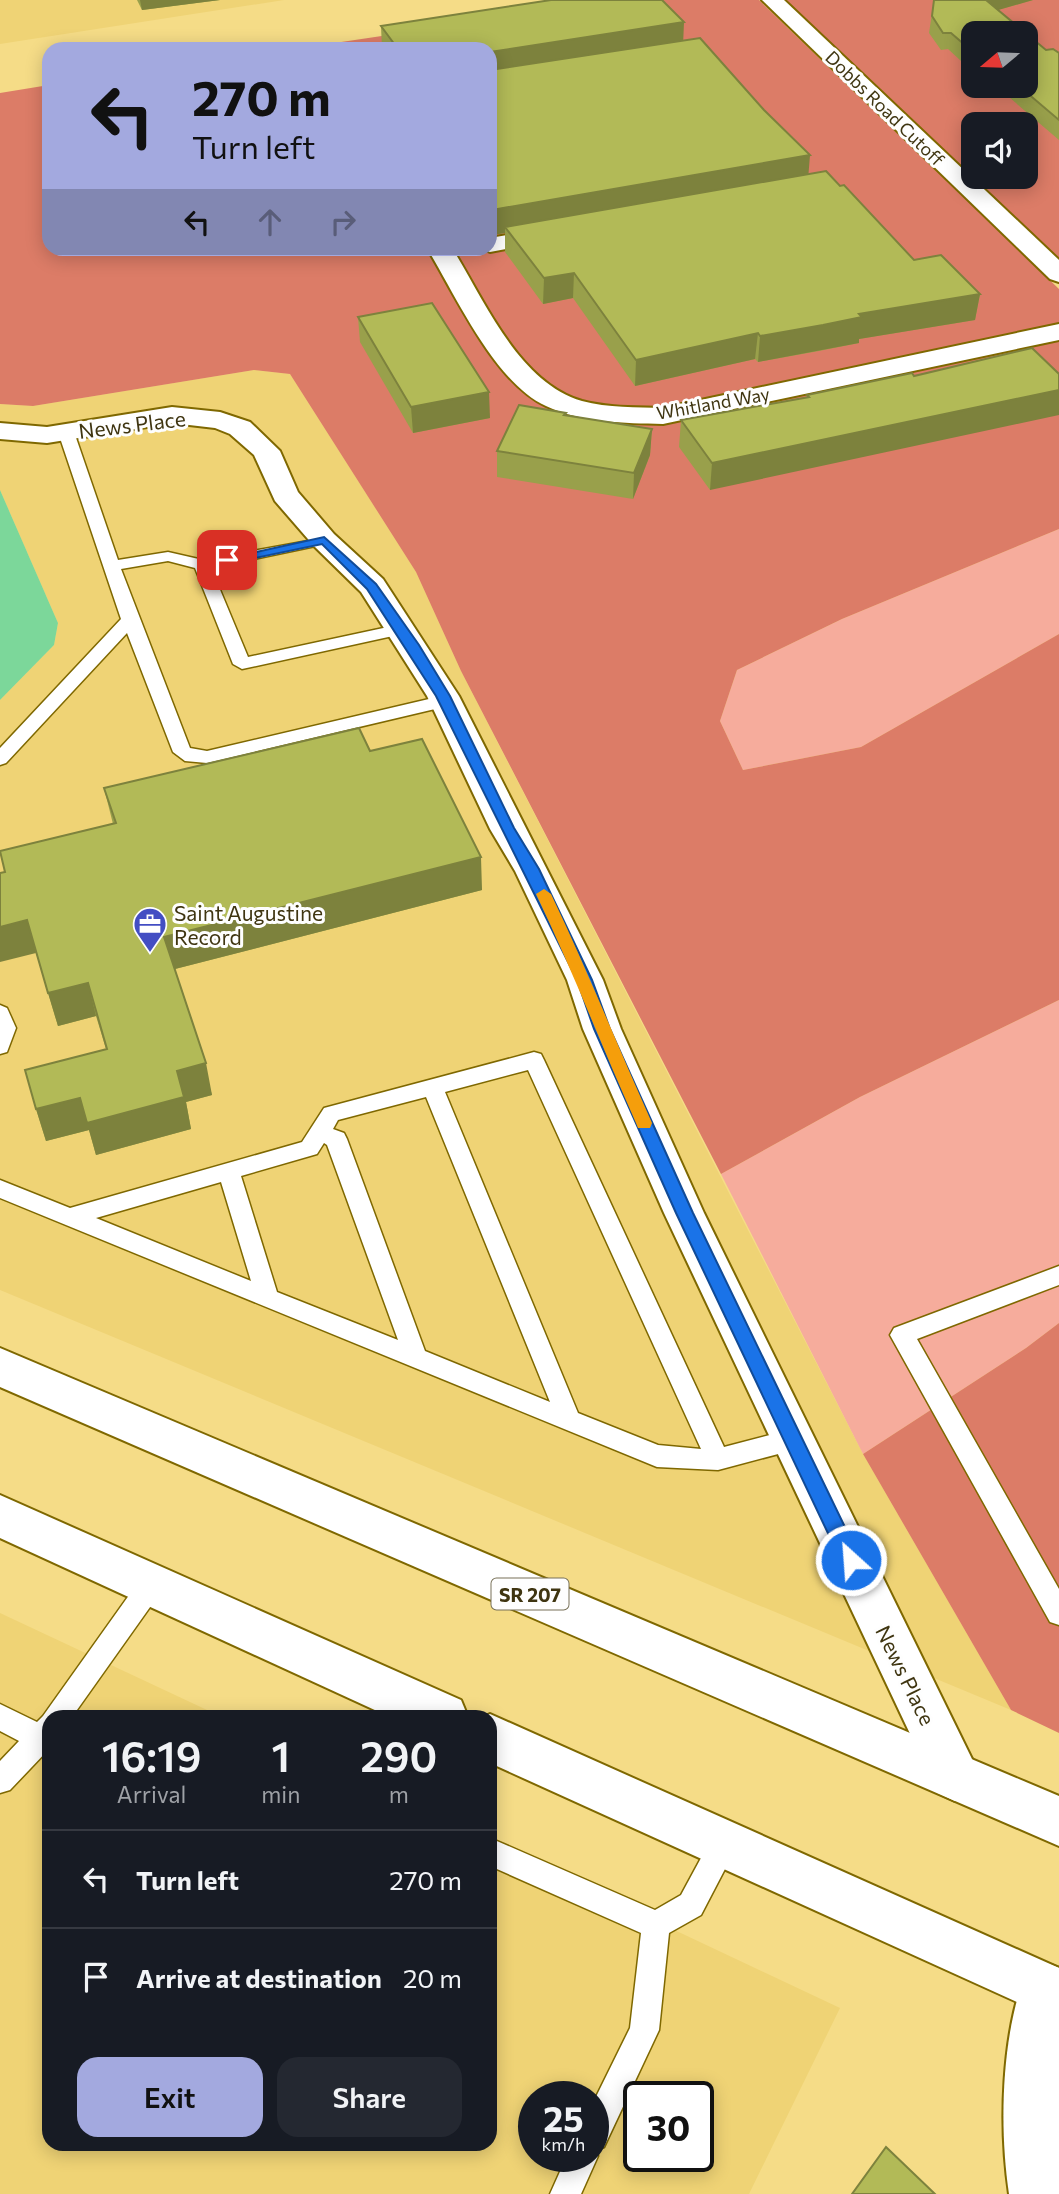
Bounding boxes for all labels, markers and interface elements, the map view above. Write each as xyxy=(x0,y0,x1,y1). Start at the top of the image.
north arrow xyxy=(961,21,1038,98)
map controls xyxy=(961,21,1038,189)
street label: Dobbs Road Cutoff xyxy=(821,46,949,170)
text: 270 m xyxy=(192,66,331,126)
icon: left xyxy=(77,70,168,161)
button: sound xyxy=(961,112,1038,189)
text: Turn left xyxy=(192,126,316,166)
icon: left xyxy=(178,203,216,241)
icon: ahead xyxy=(251,203,289,241)
icon: right xyxy=(324,203,362,241)
street label: Whitland Way xyxy=(655,382,771,424)
street label: News Place xyxy=(77,405,187,443)
pin xyxy=(197,530,257,590)
icon: arrive xyxy=(208,541,246,579)
place label: Saint Augustine Record xyxy=(174,900,323,949)
office icon: Saint Augustine Record xyxy=(131,905,169,954)
position arrow xyxy=(814,1523,888,1597)
road number: SR 207 xyxy=(491,1578,568,1610)
street label: News Place xyxy=(871,1621,941,1729)
text: 16:19 xyxy=(102,1729,201,1781)
text: 1 xyxy=(271,1729,290,1781)
text: 290 xyxy=(360,1729,437,1781)
text: Arrival xyxy=(117,1780,186,1808)
text: min xyxy=(261,1780,300,1808)
text: m xyxy=(389,1780,409,1808)
icon: left xyxy=(77,1860,115,1898)
text: Turn left xyxy=(136,1864,239,1895)
text: 270 m xyxy=(389,1864,462,1895)
icon: arrive xyxy=(77,1958,115,1996)
text: Arrive at destination xyxy=(136,1962,382,1993)
text: 20 m xyxy=(403,1962,462,1993)
button: Exit xyxy=(77,2057,263,2137)
button: Share xyxy=(277,2057,462,2137)
speed limit sign: 30 xyxy=(623,2081,714,2172)
text: 25 xyxy=(543,2096,584,2139)
text: km/h xyxy=(542,2133,585,2155)

